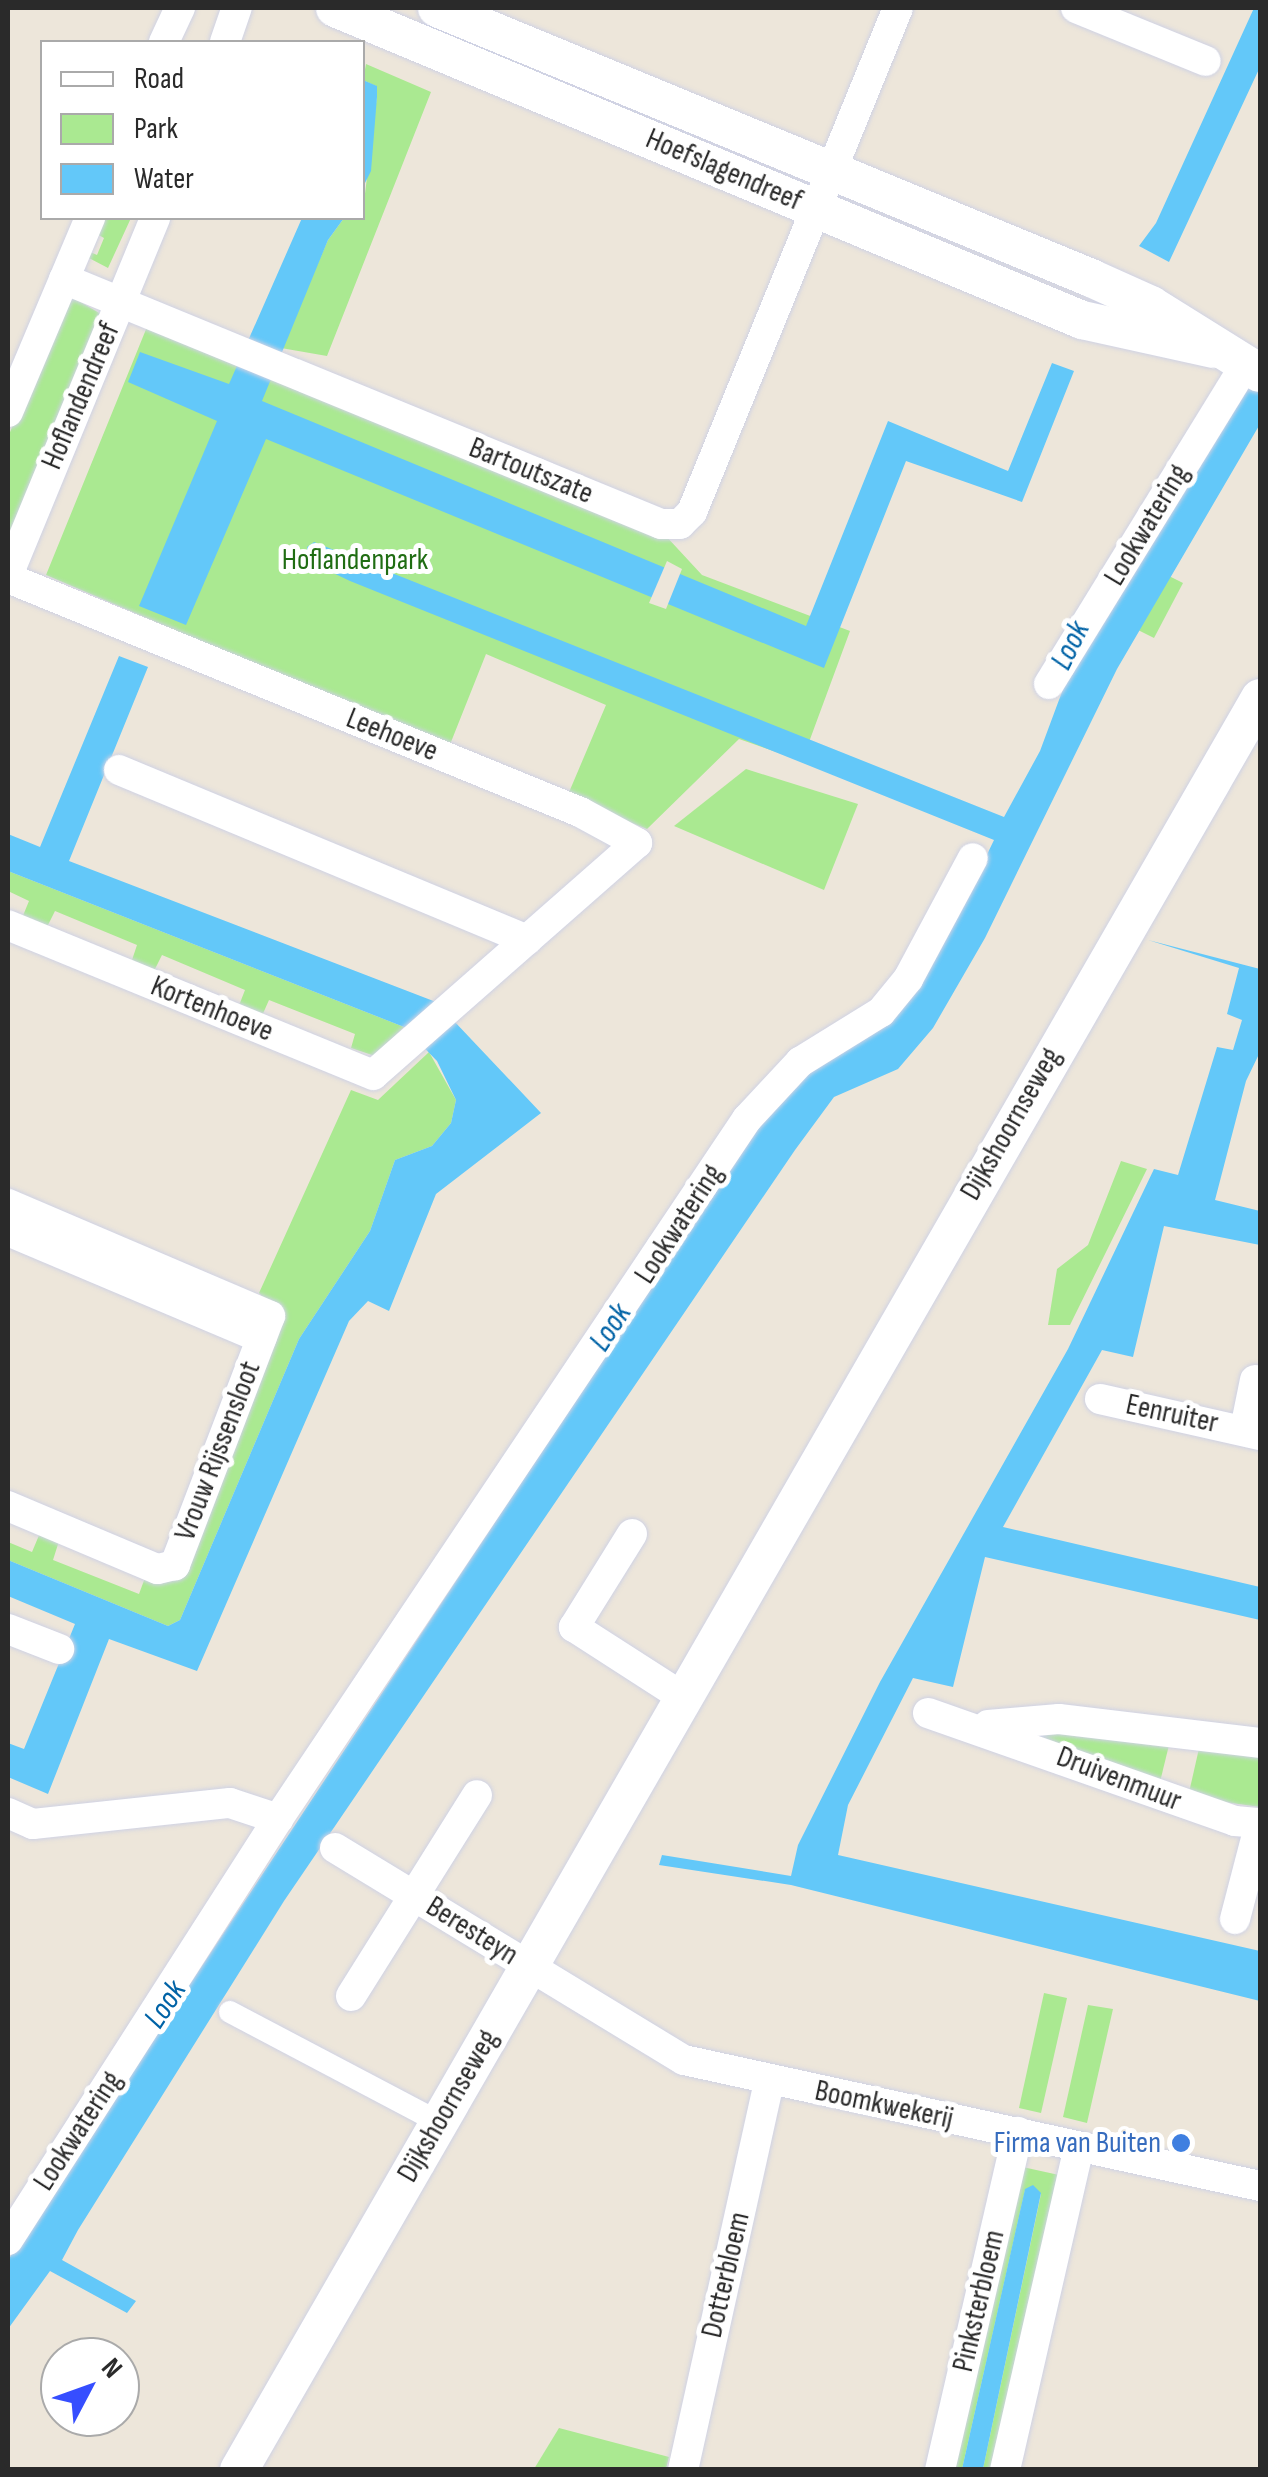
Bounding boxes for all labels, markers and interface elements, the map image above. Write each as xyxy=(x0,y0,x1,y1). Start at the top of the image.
legend xyxy=(40,40,365,220)
text: Road xyxy=(134,61,184,97)
text: Park xyxy=(134,111,178,147)
street label: Hoefslagendreef xyxy=(640,121,808,219)
text: Water xyxy=(134,161,194,197)
street label: Hoflandendreef xyxy=(34,317,128,475)
street label: Bartoutszate xyxy=(464,430,598,512)
street label: Lookwatering xyxy=(1097,458,1197,592)
park label: Hoflandenpark xyxy=(282,542,428,578)
water label: Look xyxy=(1043,615,1099,677)
street label: Leehoeve xyxy=(341,700,443,770)
street label: Kortenhoeve xyxy=(146,968,278,1050)
street label: Dijkshoornseweg xyxy=(953,1041,1069,1207)
street label: Lookwatering xyxy=(627,1158,731,1290)
water label: Look xyxy=(582,1297,640,1359)
street label: Vrouw Rijssensloot xyxy=(167,1356,269,1546)
street label: Eenruiter xyxy=(1123,1387,1221,1441)
street label: Druivenmuur xyxy=(1052,1739,1186,1819)
street label: Beresteyn xyxy=(419,1889,525,1973)
water label: Look xyxy=(137,1974,195,2036)
street label: Dijkshoornseweg xyxy=(390,2023,506,2189)
street label: Lookwatering xyxy=(26,2065,130,2197)
street label: Boomkwekerij xyxy=(812,2073,956,2137)
place label: Firma van Buiten xyxy=(994,2125,1161,2161)
marker: Firma van Buiten xyxy=(1170,2132,1192,2154)
street label: Dotterbloem xyxy=(694,2209,758,2341)
street label: Pinksterbloem xyxy=(945,2227,1013,2375)
north arrow xyxy=(40,2337,140,2437)
text: N xyxy=(94,2352,129,2385)

